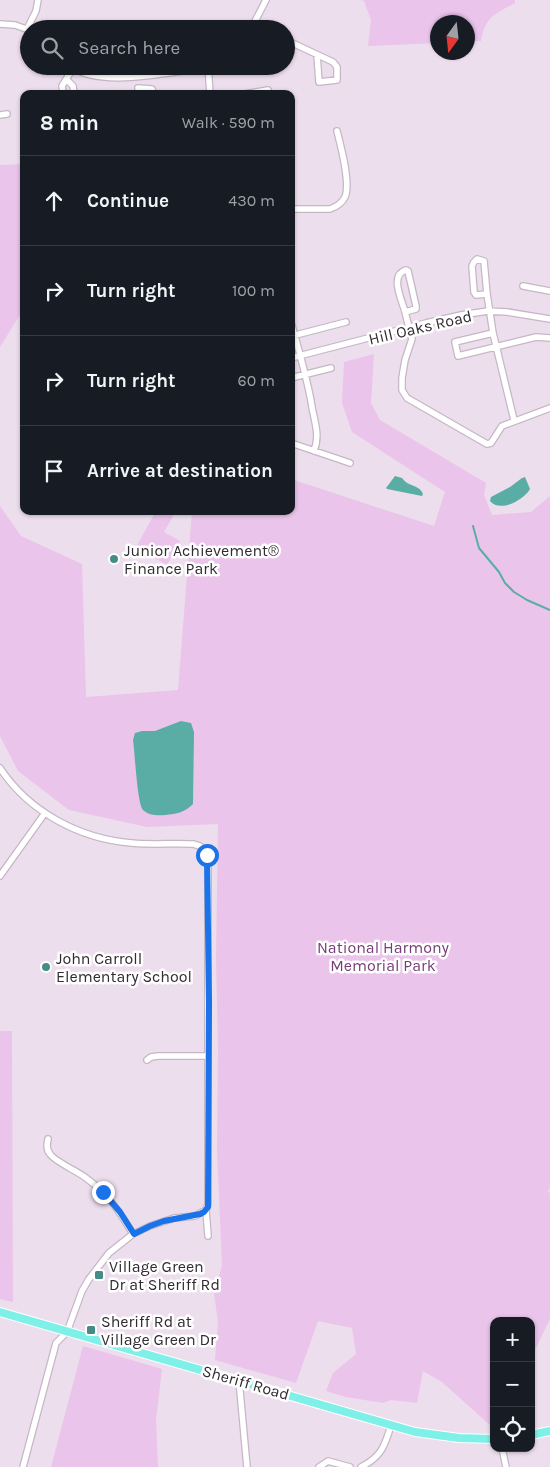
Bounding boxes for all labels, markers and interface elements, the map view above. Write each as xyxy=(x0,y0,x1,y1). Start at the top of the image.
north arrow xyxy=(430,15,475,60)
search box xyxy=(20,20,295,75)
icon: search xyxy=(38,34,66,62)
text: Search here xyxy=(78,37,180,59)
text: 8 min xyxy=(40,111,99,135)
text: Walk · 590 m xyxy=(182,113,275,132)
icon: ahead xyxy=(40,187,68,215)
text: Continue xyxy=(87,190,169,212)
text: 430 m xyxy=(228,191,275,210)
icon: right xyxy=(40,277,68,305)
text: Turn right xyxy=(87,280,176,302)
text: 100 m xyxy=(232,281,275,300)
street label: Hill Oaks Road xyxy=(367,306,474,349)
icon: right xyxy=(40,367,68,395)
text: Turn right xyxy=(87,370,176,392)
text: 60 m xyxy=(238,371,275,390)
icon: arrive xyxy=(40,457,68,485)
text: Arrive at destination xyxy=(87,460,273,482)
place label: Junior Achievement® Finance Park xyxy=(124,541,279,578)
marker: Junior Achievement® Finance Park xyxy=(108,553,120,565)
route start xyxy=(196,844,219,867)
park label: National Harmony Memorial Park xyxy=(317,938,450,975)
place label: John Carroll Elementary School xyxy=(56,949,192,986)
marker: John Carroll Elementary School xyxy=(40,961,52,973)
route end xyxy=(92,1181,115,1204)
place label: Village Green Dr at Sheriff Rd xyxy=(109,1257,220,1294)
marker: Village Green Dr at Sheriff Rd xyxy=(93,1269,105,1281)
place label: Sheriff Rd at Village Green Dr xyxy=(101,1312,216,1349)
map controls xyxy=(490,1317,535,1452)
button: + xyxy=(490,1317,535,1362)
marker: Sheriff Rd at Village Green Dr xyxy=(85,1324,97,1336)
street label: Sheriff Road xyxy=(200,1361,292,1404)
button: − xyxy=(490,1362,535,1407)
button: locate xyxy=(490,1407,535,1452)

